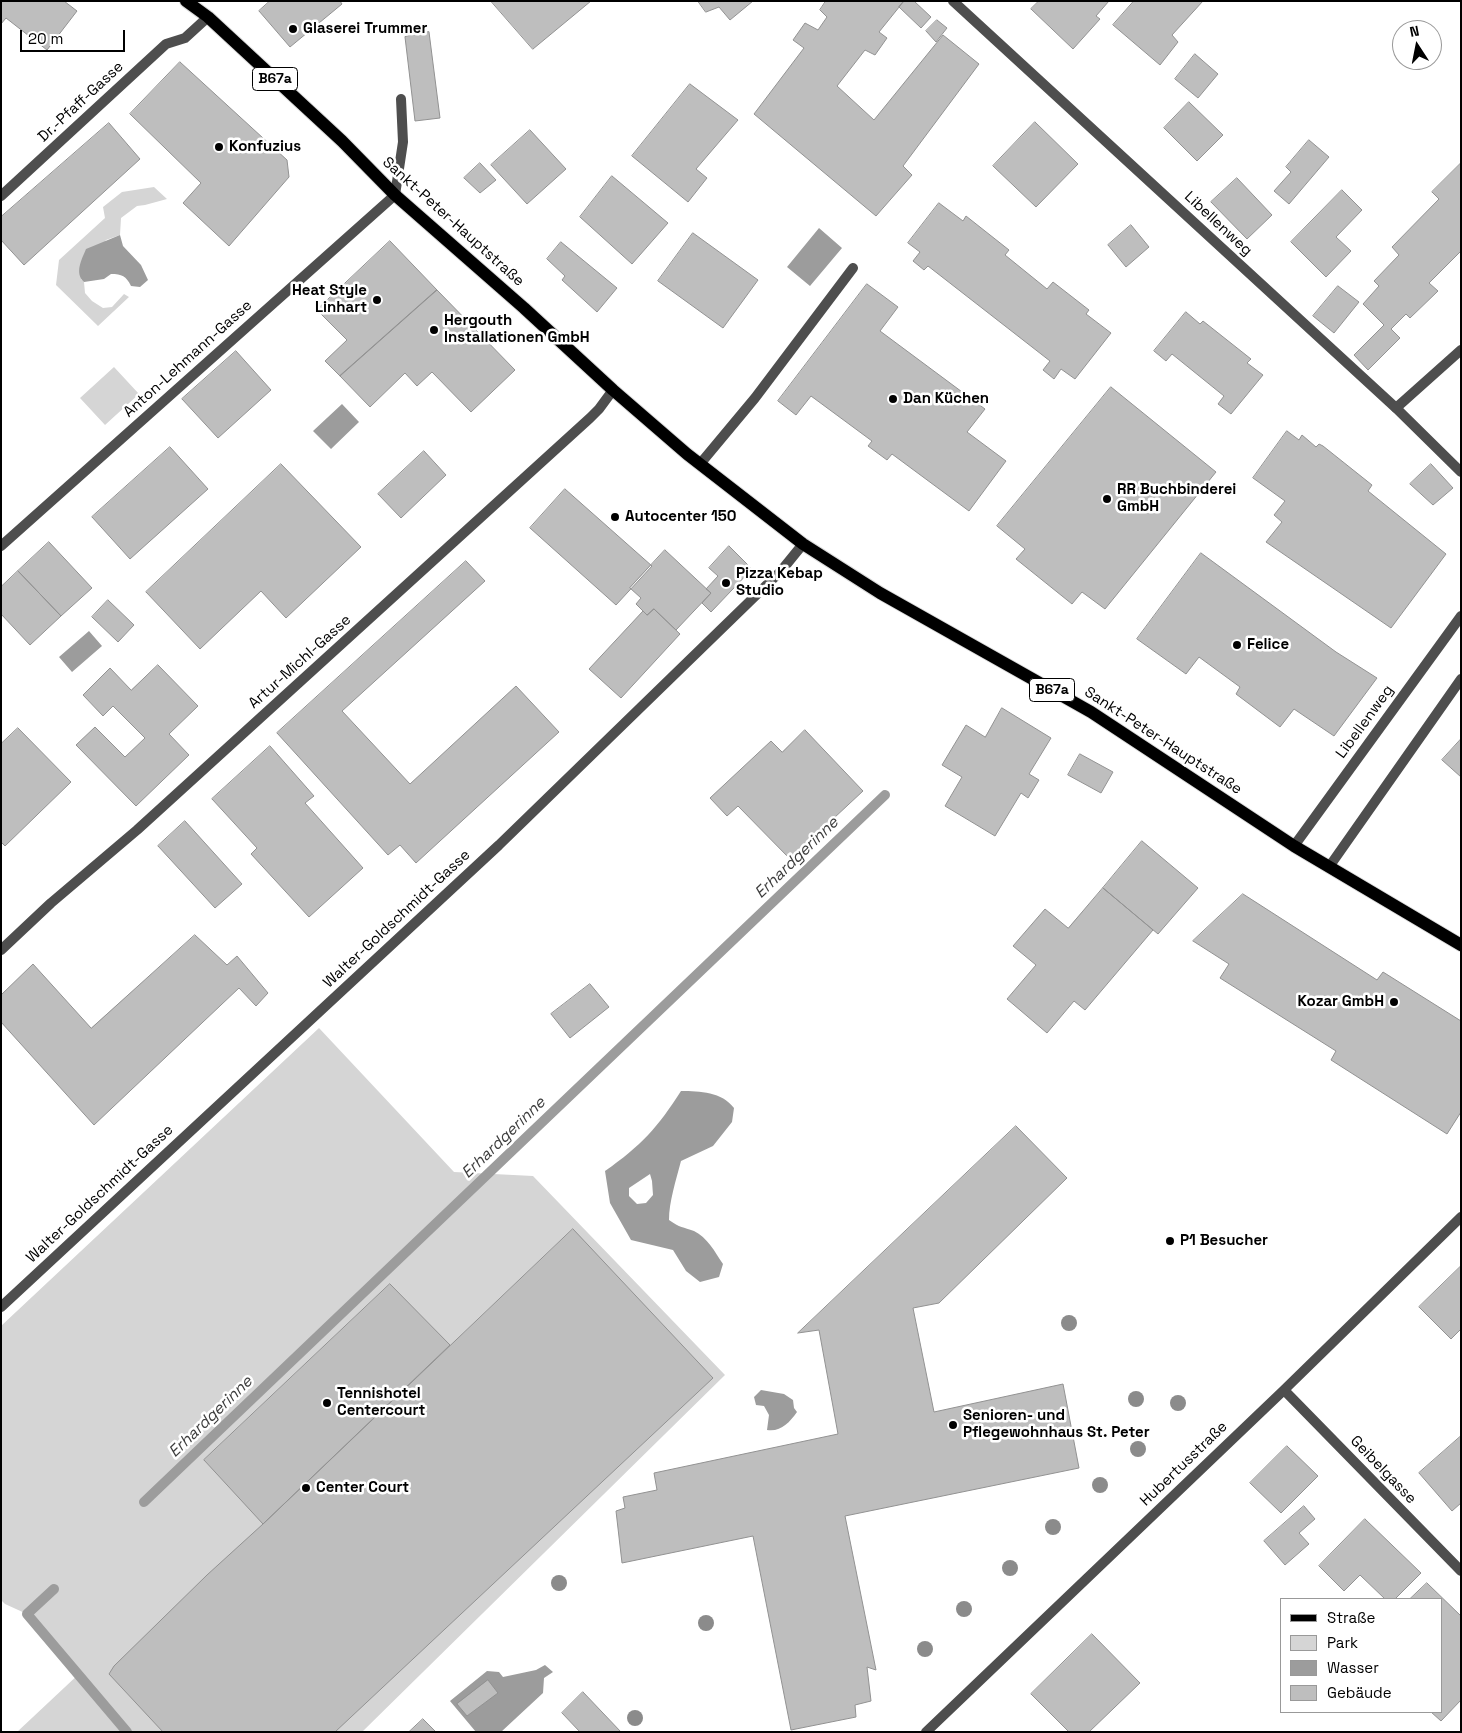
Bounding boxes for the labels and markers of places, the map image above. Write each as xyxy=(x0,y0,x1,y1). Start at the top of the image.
place label: Glaserei Trummer xyxy=(303,20,427,38)
marker: Glaserei Trummer xyxy=(287,23,299,35)
place label: Konfuzius xyxy=(229,138,301,156)
marker: Konfuzius xyxy=(213,141,225,153)
place label: Heat Style Linhart xyxy=(292,282,367,317)
marker: Heat Style Linhart xyxy=(371,294,383,306)
place label: Hergouth Installationen GmbH xyxy=(444,312,590,347)
marker: Hergouth Installationen GmbH xyxy=(428,324,440,336)
place label: Dan Küchen xyxy=(903,390,989,408)
marker: Dan Küchen xyxy=(887,393,899,405)
place label: RR Buchbinderei GmbH xyxy=(1117,481,1236,516)
marker: RR Buchbinderei GmbH xyxy=(1101,493,1113,505)
place label: Autocenter 150 xyxy=(625,508,736,526)
marker: Autocenter 150 xyxy=(609,511,621,523)
place label: Pizza Kebap Studio xyxy=(736,565,823,600)
marker: Pizza Kebap Studio xyxy=(720,577,732,589)
place label: Felice xyxy=(1247,636,1289,654)
marker: Felice xyxy=(1231,639,1243,651)
place label: Kozar GmbH xyxy=(1297,993,1384,1011)
marker: Kozar GmbH xyxy=(1388,996,1400,1008)
place label: P1 Besucher xyxy=(1180,1232,1268,1250)
marker: P1 Besucher xyxy=(1164,1235,1176,1247)
place label: Tennishotel Centercourt xyxy=(337,1385,425,1420)
marker: Tennishotel Centercourt xyxy=(321,1397,333,1409)
place label: Senioren- und Pflegewohnhaus St. Peter xyxy=(963,1407,1150,1442)
marker: Senioren- und Pflegewohnhaus St. Peter xyxy=(947,1419,959,1431)
place label: Center Court xyxy=(316,1479,409,1497)
marker: Center Court xyxy=(300,1482,312,1494)

